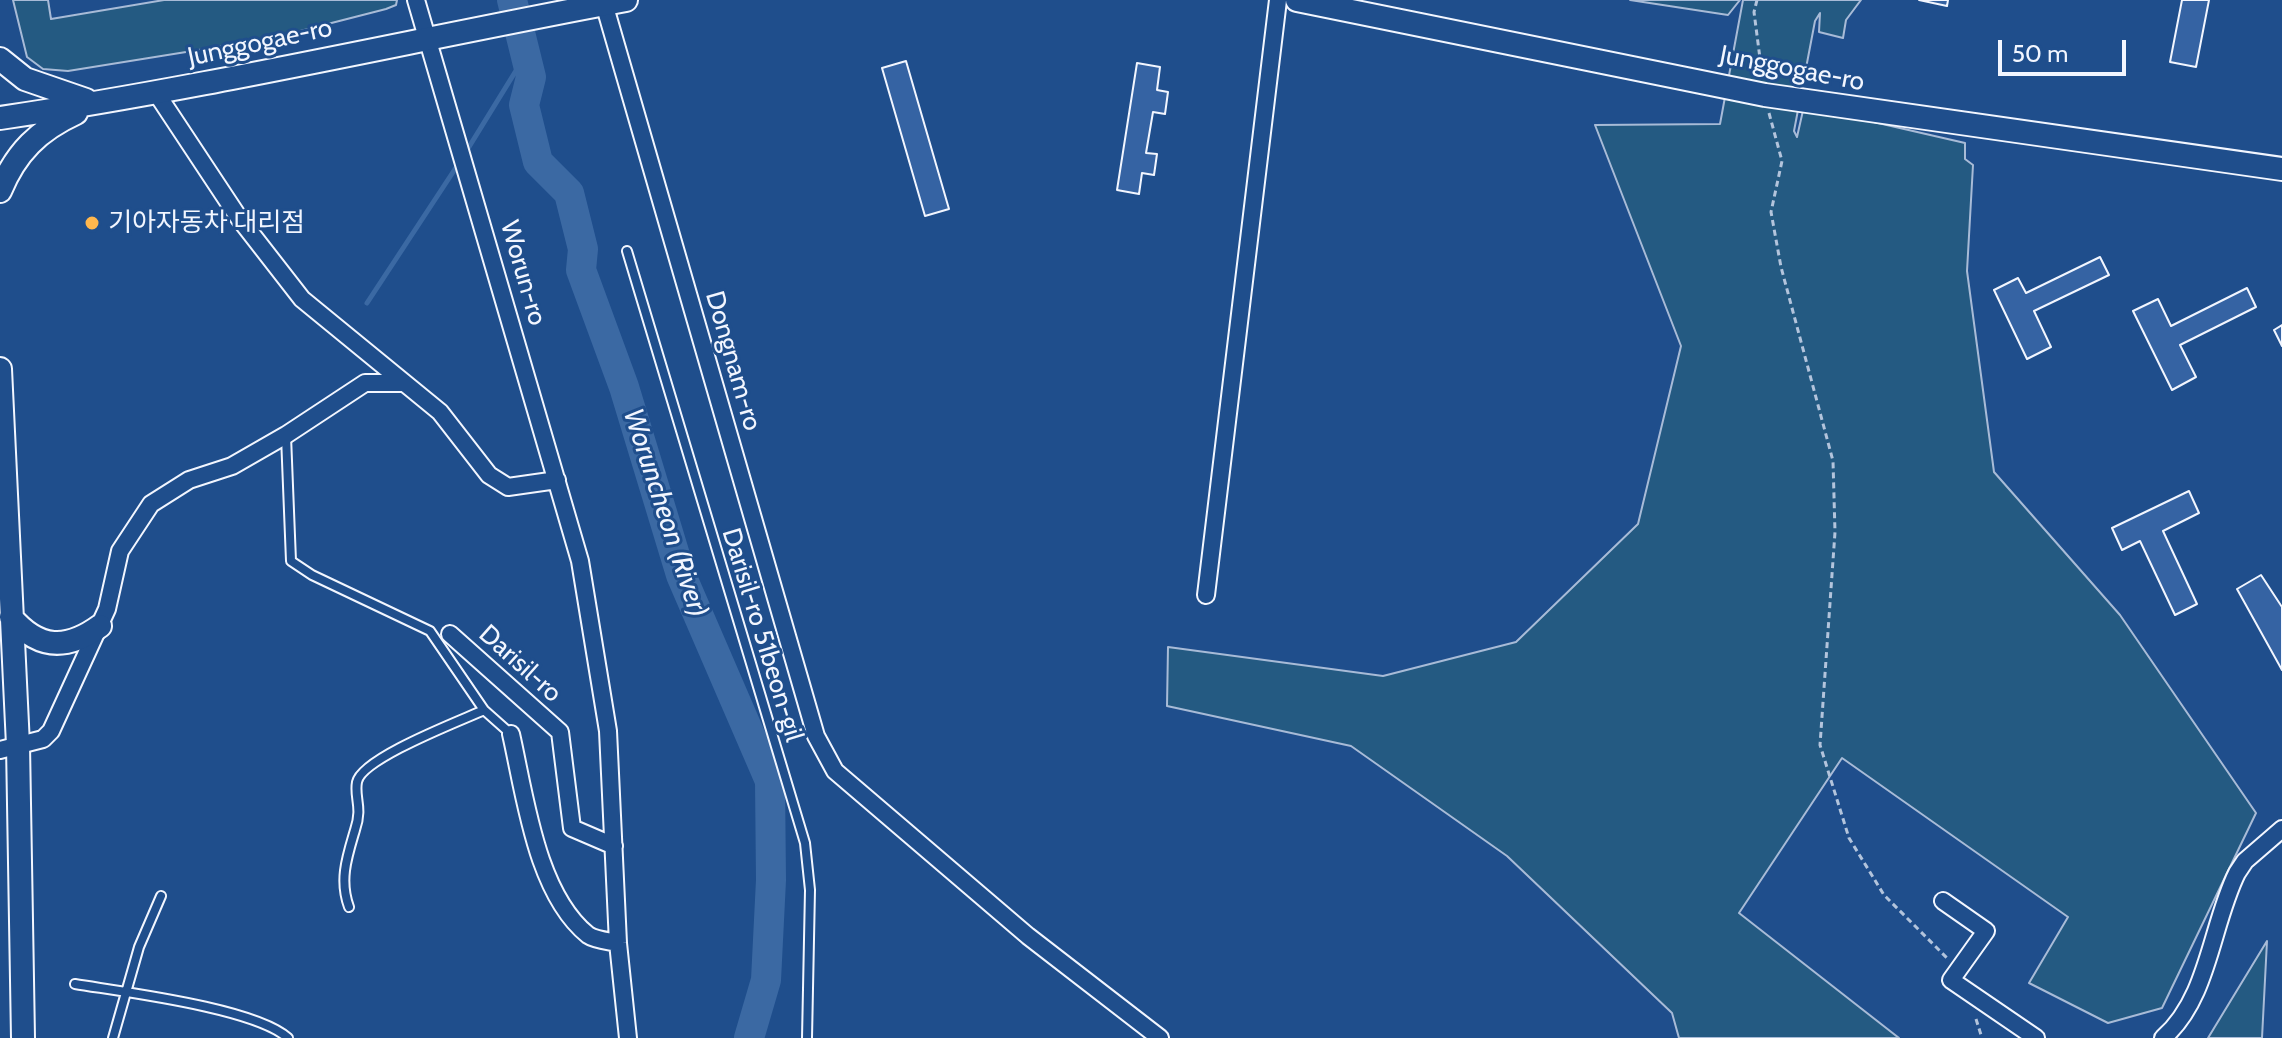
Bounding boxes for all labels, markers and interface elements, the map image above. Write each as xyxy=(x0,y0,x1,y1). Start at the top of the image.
street label: Junggogae-ro xyxy=(185,12,335,74)
scale bar xyxy=(2002,24,2130,74)
text: 50 m xyxy=(2012,39,2068,68)
street label: Junggogae-ro xyxy=(1717,40,1867,98)
place label: 기아자동차 대리점 xyxy=(108,207,305,239)
marker: 기아자동차 대리점 xyxy=(83,214,101,232)
street label: Worun-ro xyxy=(493,217,553,329)
street label: Dongnam-ro xyxy=(698,288,768,434)
water label: Woruncheon (River) xyxy=(615,405,715,621)
street label: Darisil-ro 51beon-gil xyxy=(715,524,809,746)
street label: Darisil-ro xyxy=(472,619,568,709)

